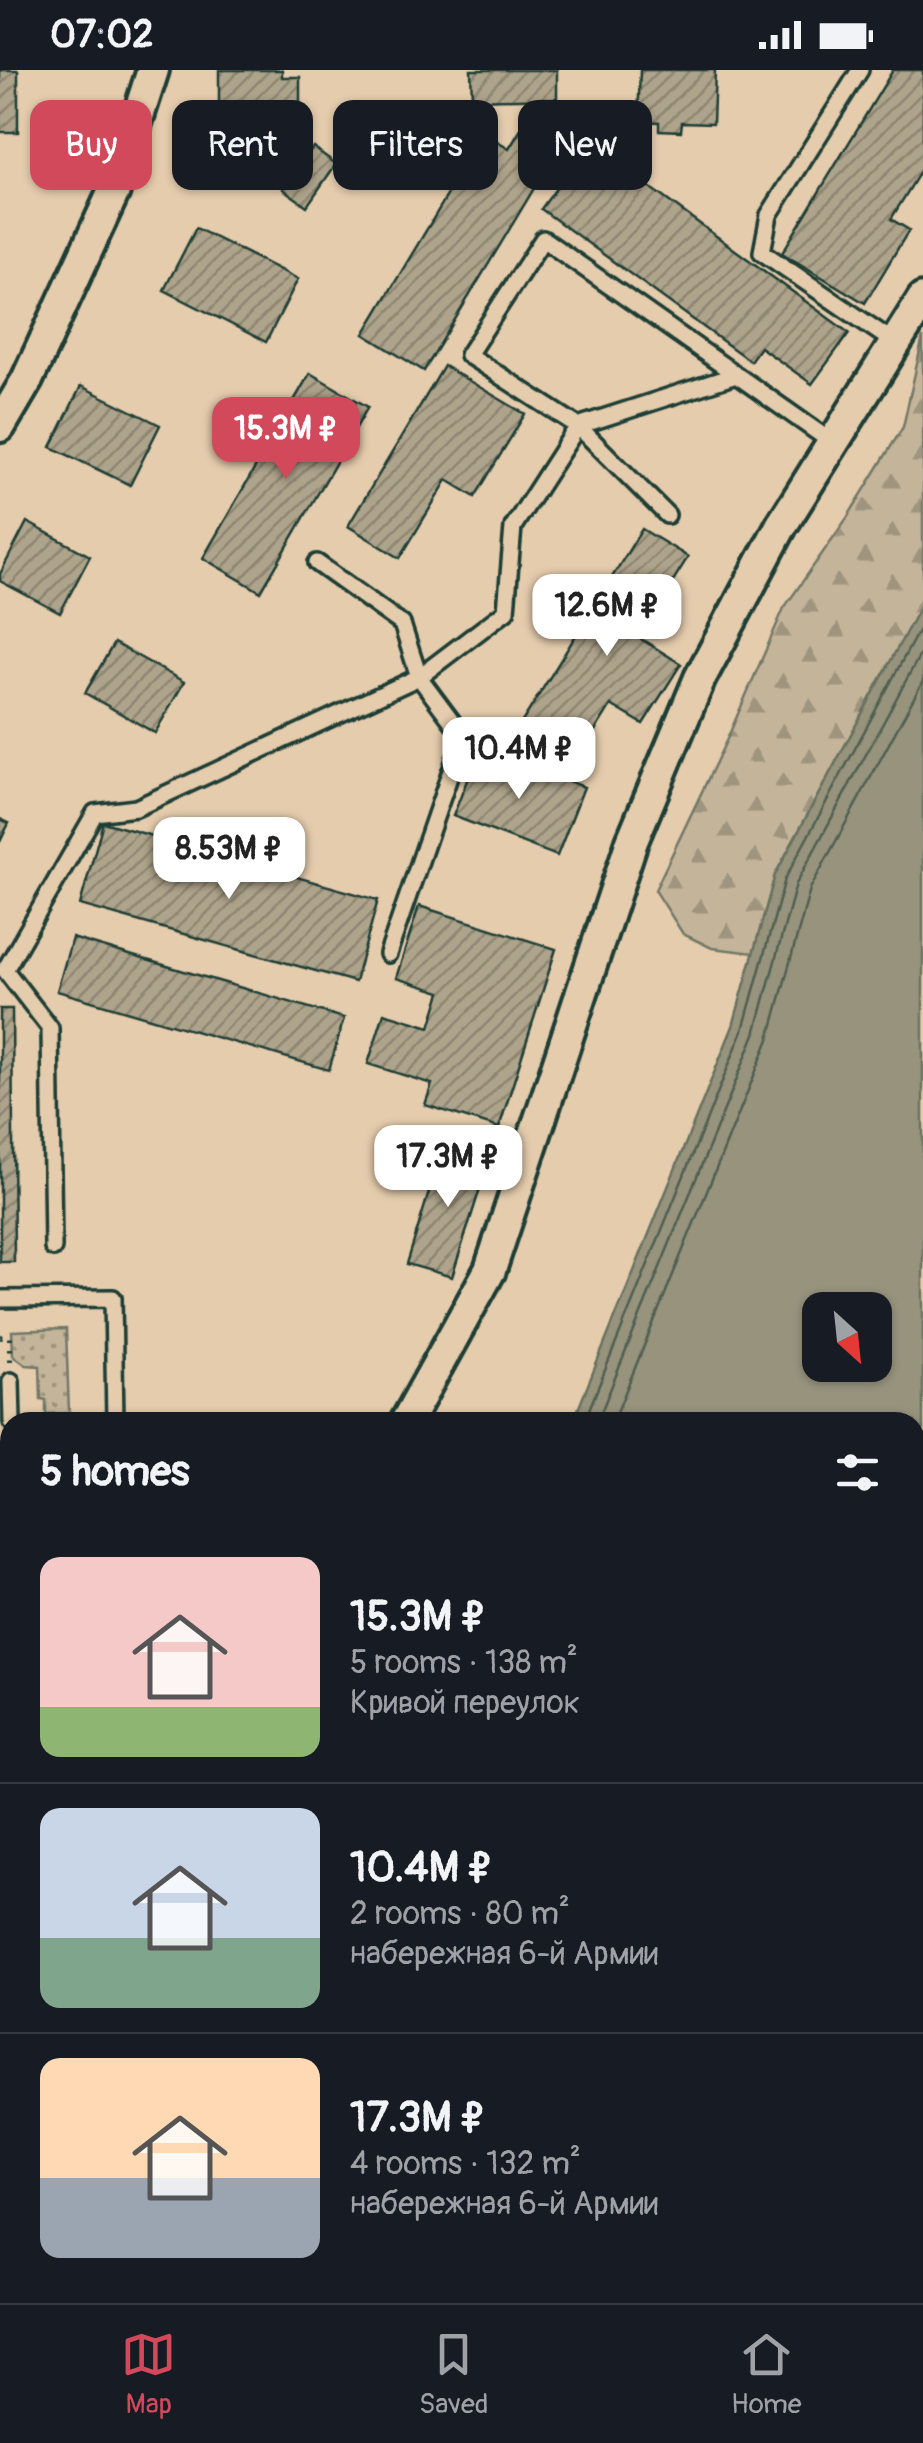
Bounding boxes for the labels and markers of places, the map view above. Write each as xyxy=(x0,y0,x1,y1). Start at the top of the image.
pin: 15.3M ₽ xyxy=(194,397,378,482)
pin: 12.6M ₽ xyxy=(515,574,699,659)
pin: 10.4M ₽ xyxy=(427,717,611,802)
pin: 8.53M ₽ xyxy=(137,817,321,902)
pin: 17.3M ₽ xyxy=(356,1125,540,1210)

